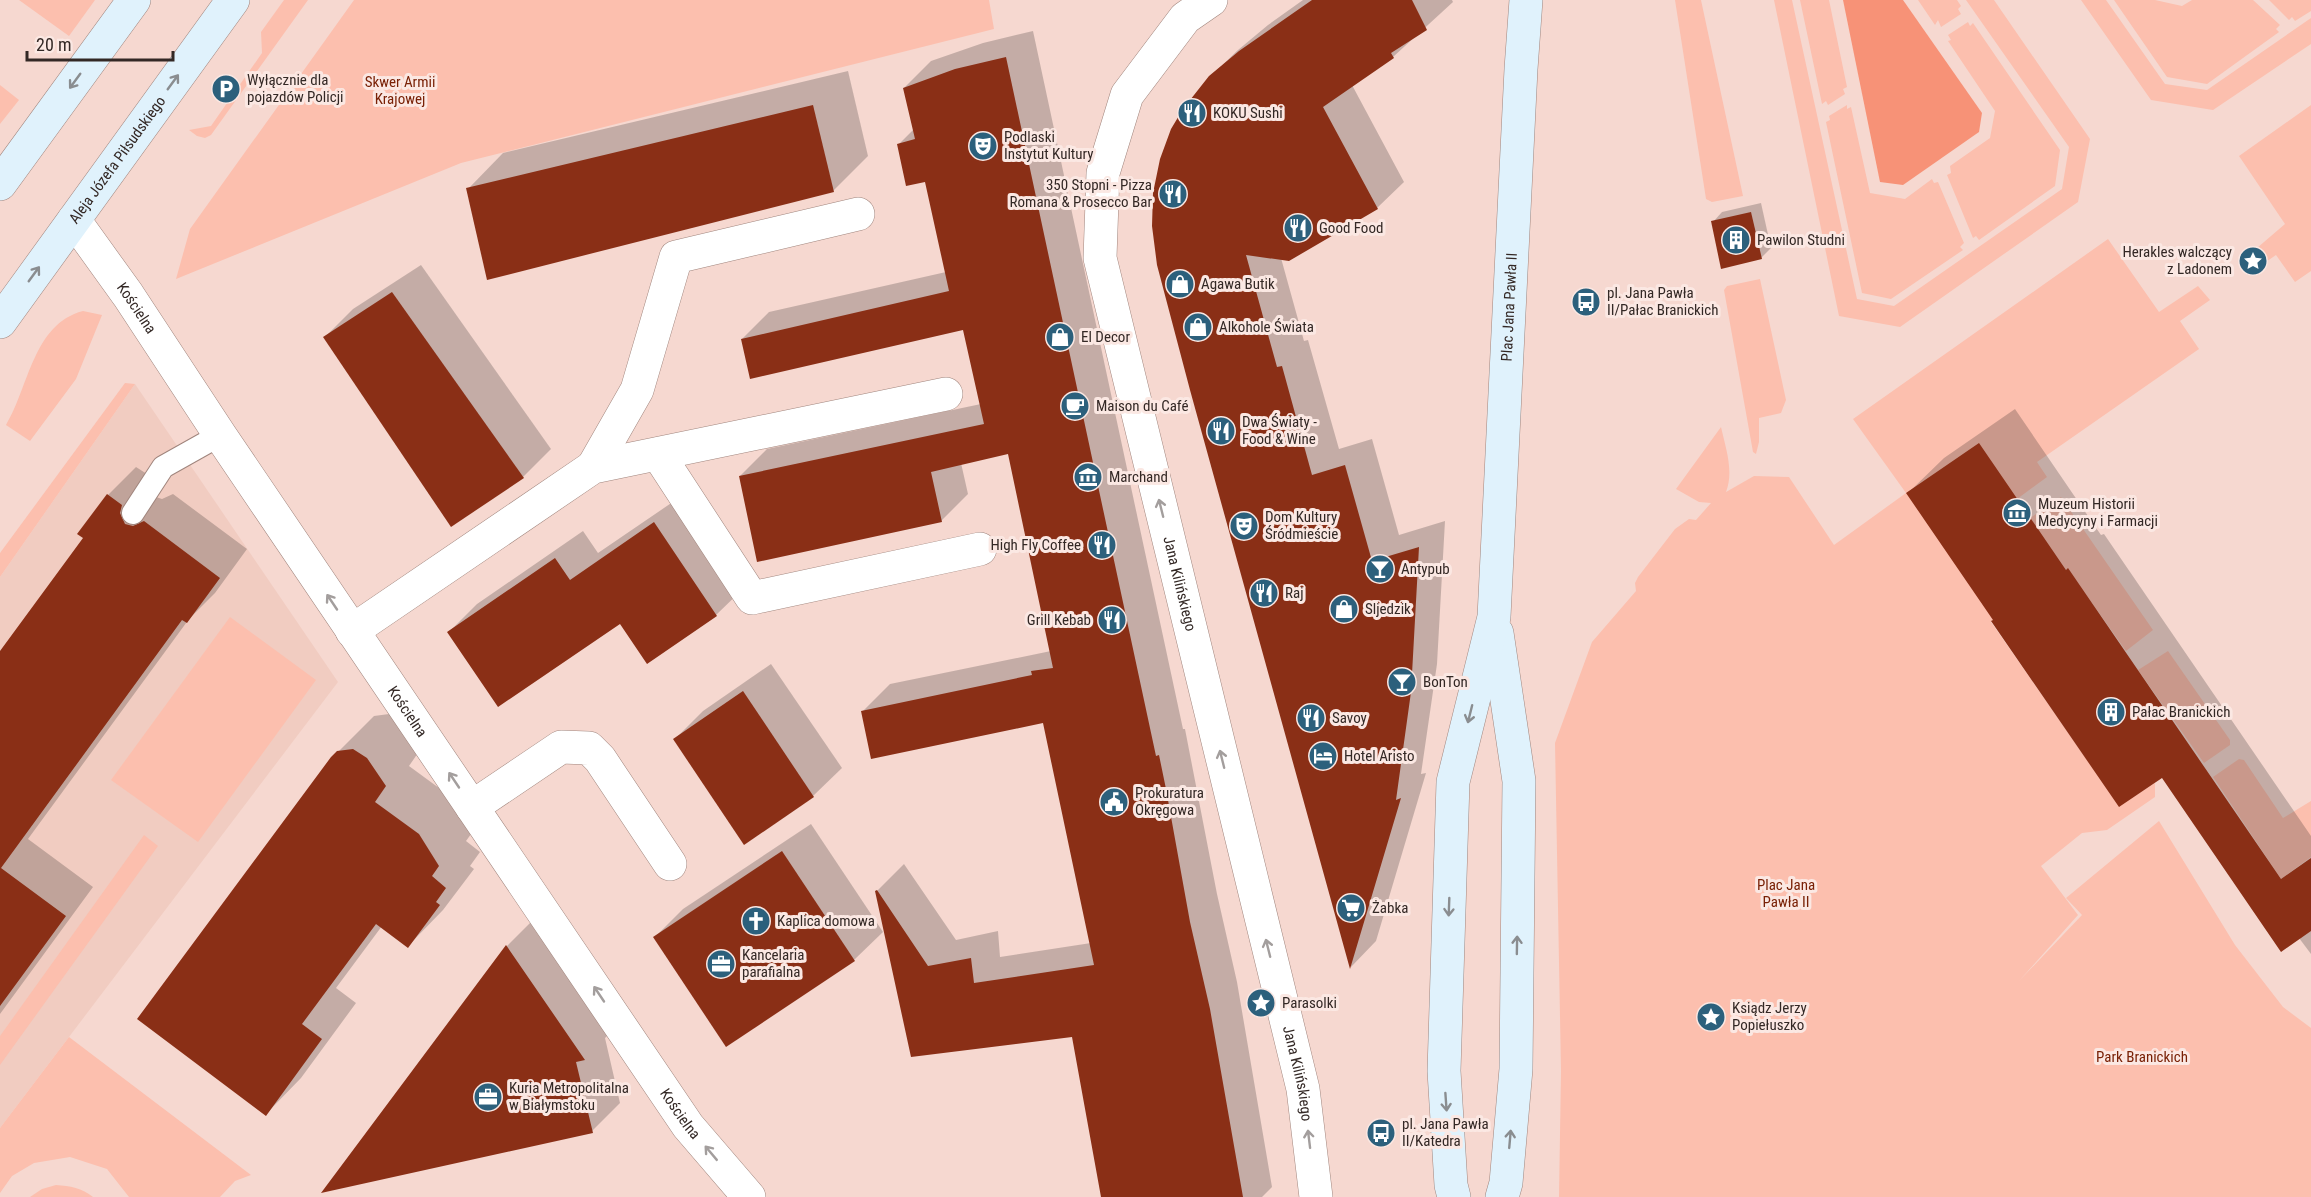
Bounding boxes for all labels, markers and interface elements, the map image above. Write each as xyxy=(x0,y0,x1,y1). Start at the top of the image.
scale bar xyxy=(27,24,172,62)
text: 20 m xyxy=(36,34,71,55)
place label: Wyłącznie dla pojazdów Policji xyxy=(247,71,343,106)
one-way arrow xyxy=(68,72,81,88)
parking icon: Wyłącznie dla pojazdów Policji xyxy=(210,73,242,105)
park label: Skwer Armii Krajowej xyxy=(365,73,435,108)
one-way arrow xyxy=(167,75,180,91)
street label: Aleja Józefa Piłsudskiego xyxy=(65,93,169,227)
restaurant icon: KOKU Sushi xyxy=(1176,97,1208,129)
place label: KOKU Sushi xyxy=(1213,104,1283,122)
place label: Podlaski Instytut Kultury xyxy=(1004,128,1093,163)
theatre icon: Podlaski Instytut Kultury xyxy=(967,130,999,162)
place label: 350 Stopni - Pizza Romana & Prosecco Bar xyxy=(1010,176,1152,211)
restaurant icon: 350 Stopni - Pizza Romana & Prosecco Bar xyxy=(1157,178,1189,210)
restaurant icon: Good Food xyxy=(1282,212,1314,244)
place label: Good Food xyxy=(1319,219,1383,237)
building icon: Pawilon Studni xyxy=(1720,224,1752,256)
place label: Pawilon Studni xyxy=(1757,231,1845,249)
place label: Herakles walczący z Ladonem xyxy=(2122,243,2232,278)
place icon: Herakles walczący z Ladonem xyxy=(2237,245,2269,277)
street label: Plac Jana Pawła II xyxy=(1498,252,1521,362)
one-way arrow xyxy=(28,267,41,283)
shop icon: Agawa Butik xyxy=(1164,268,1196,300)
place label: Agawa Butik xyxy=(1201,275,1275,293)
street label: Kościelna xyxy=(113,279,160,337)
place label: pl. Jana Pawła II/Pałac Branickich xyxy=(1607,284,1718,319)
bus stop icon: pl. Jana Pawła II/Pałac Branickich xyxy=(1570,286,1602,318)
shop icon: Alkohole Świata xyxy=(1182,311,1214,343)
place label: Alkohole Świata xyxy=(1219,318,1314,336)
shop icon: El Decor xyxy=(1044,321,1076,353)
place label: El Decor xyxy=(1081,328,1130,346)
cafe icon: Maison du Café xyxy=(1059,390,1091,422)
place label: Maison du Café xyxy=(1096,397,1188,415)
place label: Dwa Światy - Food & Wine xyxy=(1242,413,1317,448)
restaurant icon: Dwa Światy - Food & Wine xyxy=(1205,415,1237,447)
museum icon: Marchand xyxy=(1072,461,1104,493)
place label: Marchand xyxy=(1109,468,1168,486)
place label: Muzeum Historii Medycyny i Farmacji xyxy=(2038,495,2158,530)
museum icon: Muzeum Historii Medycyny i Farmacji xyxy=(2001,497,2033,529)
one-way arrow xyxy=(1155,499,1167,518)
place label: Dom Kultury Śródmieście xyxy=(1265,508,1338,543)
theatre icon: Dom Kultury Śródmieście xyxy=(1228,510,1260,542)
restaurant icon: High Fly Coffee xyxy=(1086,529,1118,561)
street label: Jana Kilińskiego xyxy=(1159,534,1200,633)
place label: High Fly Coffee xyxy=(990,536,1081,554)
bar icon: Antypub xyxy=(1364,553,1396,585)
place label: Antypub xyxy=(1401,560,1450,578)
restaurant icon: Raj xyxy=(1248,577,1280,609)
place label: Raj xyxy=(1285,584,1304,602)
shop icon: Sljedzik xyxy=(1328,593,1360,625)
one-way arrow xyxy=(326,594,338,610)
place label: Sljedzik xyxy=(1365,600,1411,618)
restaurant icon: Grill Kebab xyxy=(1096,604,1128,636)
place label: Grill Kebab xyxy=(1027,611,1091,629)
bar icon: BonTon xyxy=(1386,666,1418,698)
place label: BonTon xyxy=(1423,673,1468,691)
street label: Kościelna xyxy=(384,683,431,741)
building icon: Pałac Branickich xyxy=(2095,696,2127,728)
restaurant icon: Savoy xyxy=(1295,702,1327,734)
place label: Pałac Branickich xyxy=(2132,703,2230,721)
one-way arrow xyxy=(1464,705,1476,724)
place label: Savoy xyxy=(1332,709,1367,727)
hotel icon: Hotel Aristo xyxy=(1307,740,1339,772)
place label: Hotel Aristo xyxy=(1344,747,1415,765)
one-way arrow xyxy=(1216,750,1228,769)
one-way arrow xyxy=(448,773,460,789)
place label: Prokuratura Okręgowa xyxy=(1135,784,1204,819)
public building icon: Prokuratura Okręgowa xyxy=(1098,786,1130,818)
park label: Plac Jana Pawła II xyxy=(1757,876,1815,911)
supermarket icon: Żabka xyxy=(1335,892,1367,924)
one-way arrow xyxy=(1443,897,1455,917)
place label: Żabka xyxy=(1372,899,1408,917)
church icon: Kaplica domowa xyxy=(740,905,772,937)
place label: Kaplica domowa xyxy=(777,912,875,930)
one-way arrow xyxy=(1512,935,1523,955)
one-way arrow xyxy=(1262,939,1274,958)
place label: Kancelaria parafialna xyxy=(742,946,804,981)
office icon: Kancelaria parafialna xyxy=(705,948,737,980)
one-way arrow xyxy=(592,985,605,1002)
place icon: Parasolki xyxy=(1245,987,1277,1019)
place label: Parasolki xyxy=(1282,994,1337,1012)
place label: Ksiądz Jerzy Popiełuszko xyxy=(1732,999,1807,1034)
place icon: Ksiądz Jerzy Popiełuszko xyxy=(1695,1001,1727,1033)
street label: Jana Kilińskiego xyxy=(1279,1024,1316,1122)
park label: Park Branickich xyxy=(2096,1048,2188,1066)
place label: Kuria Metropolitalna w Białymstoku xyxy=(509,1079,629,1114)
office icon: Kuria Metropolitalna w Białymstoku xyxy=(472,1081,504,1113)
street label: Kościelna xyxy=(656,1085,704,1143)
one-way arrow xyxy=(1440,1092,1451,1112)
place label: pl. Jana Pawła II/Katedra xyxy=(1402,1115,1489,1150)
bus stop icon: pl. Jana Pawła II/Katedra xyxy=(1365,1117,1397,1149)
one-way arrow xyxy=(1303,1129,1314,1149)
one-way arrow xyxy=(1505,1130,1516,1150)
one-way arrow xyxy=(704,1146,718,1161)

